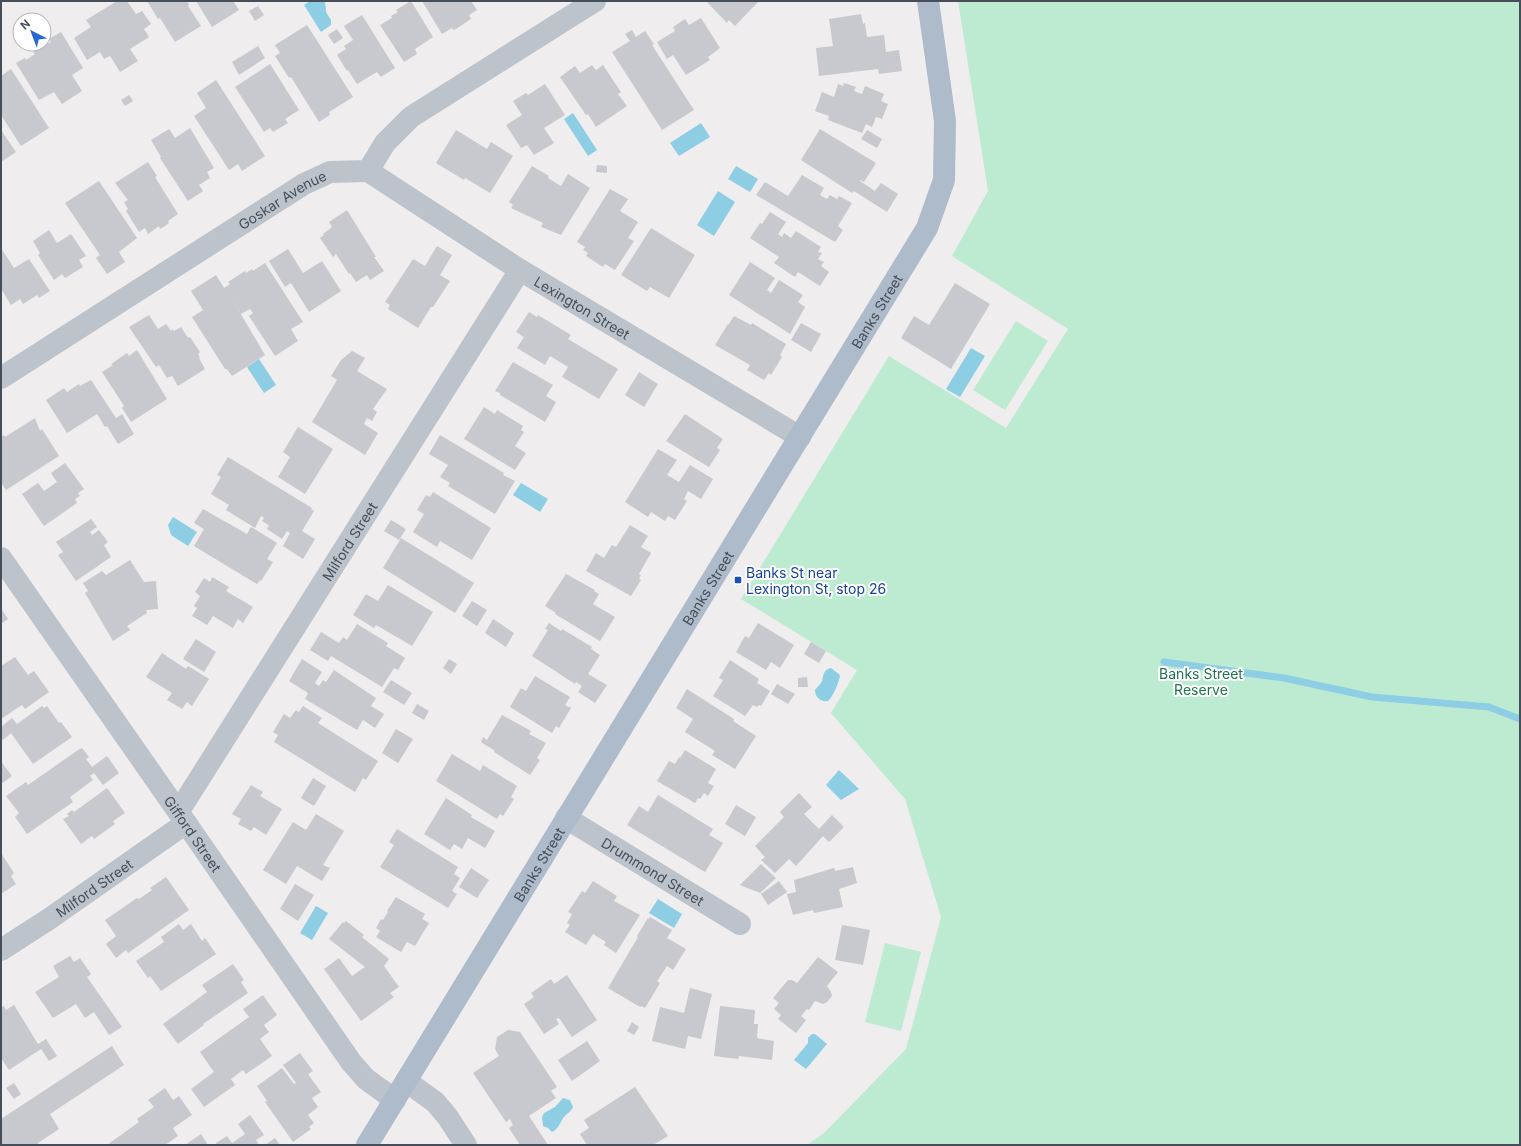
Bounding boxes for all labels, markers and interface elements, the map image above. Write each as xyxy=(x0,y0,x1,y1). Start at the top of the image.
north arrow xyxy=(12,12,52,52)
text: N xyxy=(18,17,33,33)
street label: Goskar Avenue xyxy=(235,166,329,233)
street label: Banks Street xyxy=(847,271,906,351)
street label: Lexington Street xyxy=(531,272,634,342)
street label: Milford Street xyxy=(318,498,380,584)
street label: Banks Street xyxy=(678,547,737,628)
place label: Banks St near Lexington St, stop 26 xyxy=(746,564,886,597)
marker: Banks St near Lexington St, stop 26 xyxy=(733,575,743,585)
park label: Banks Street Reserve xyxy=(1159,665,1243,698)
street label: Gifford Street xyxy=(161,792,226,875)
street label: Banks Street xyxy=(509,824,568,904)
street label: Drummond Street xyxy=(599,833,708,909)
street label: Milford Street xyxy=(52,855,136,920)

